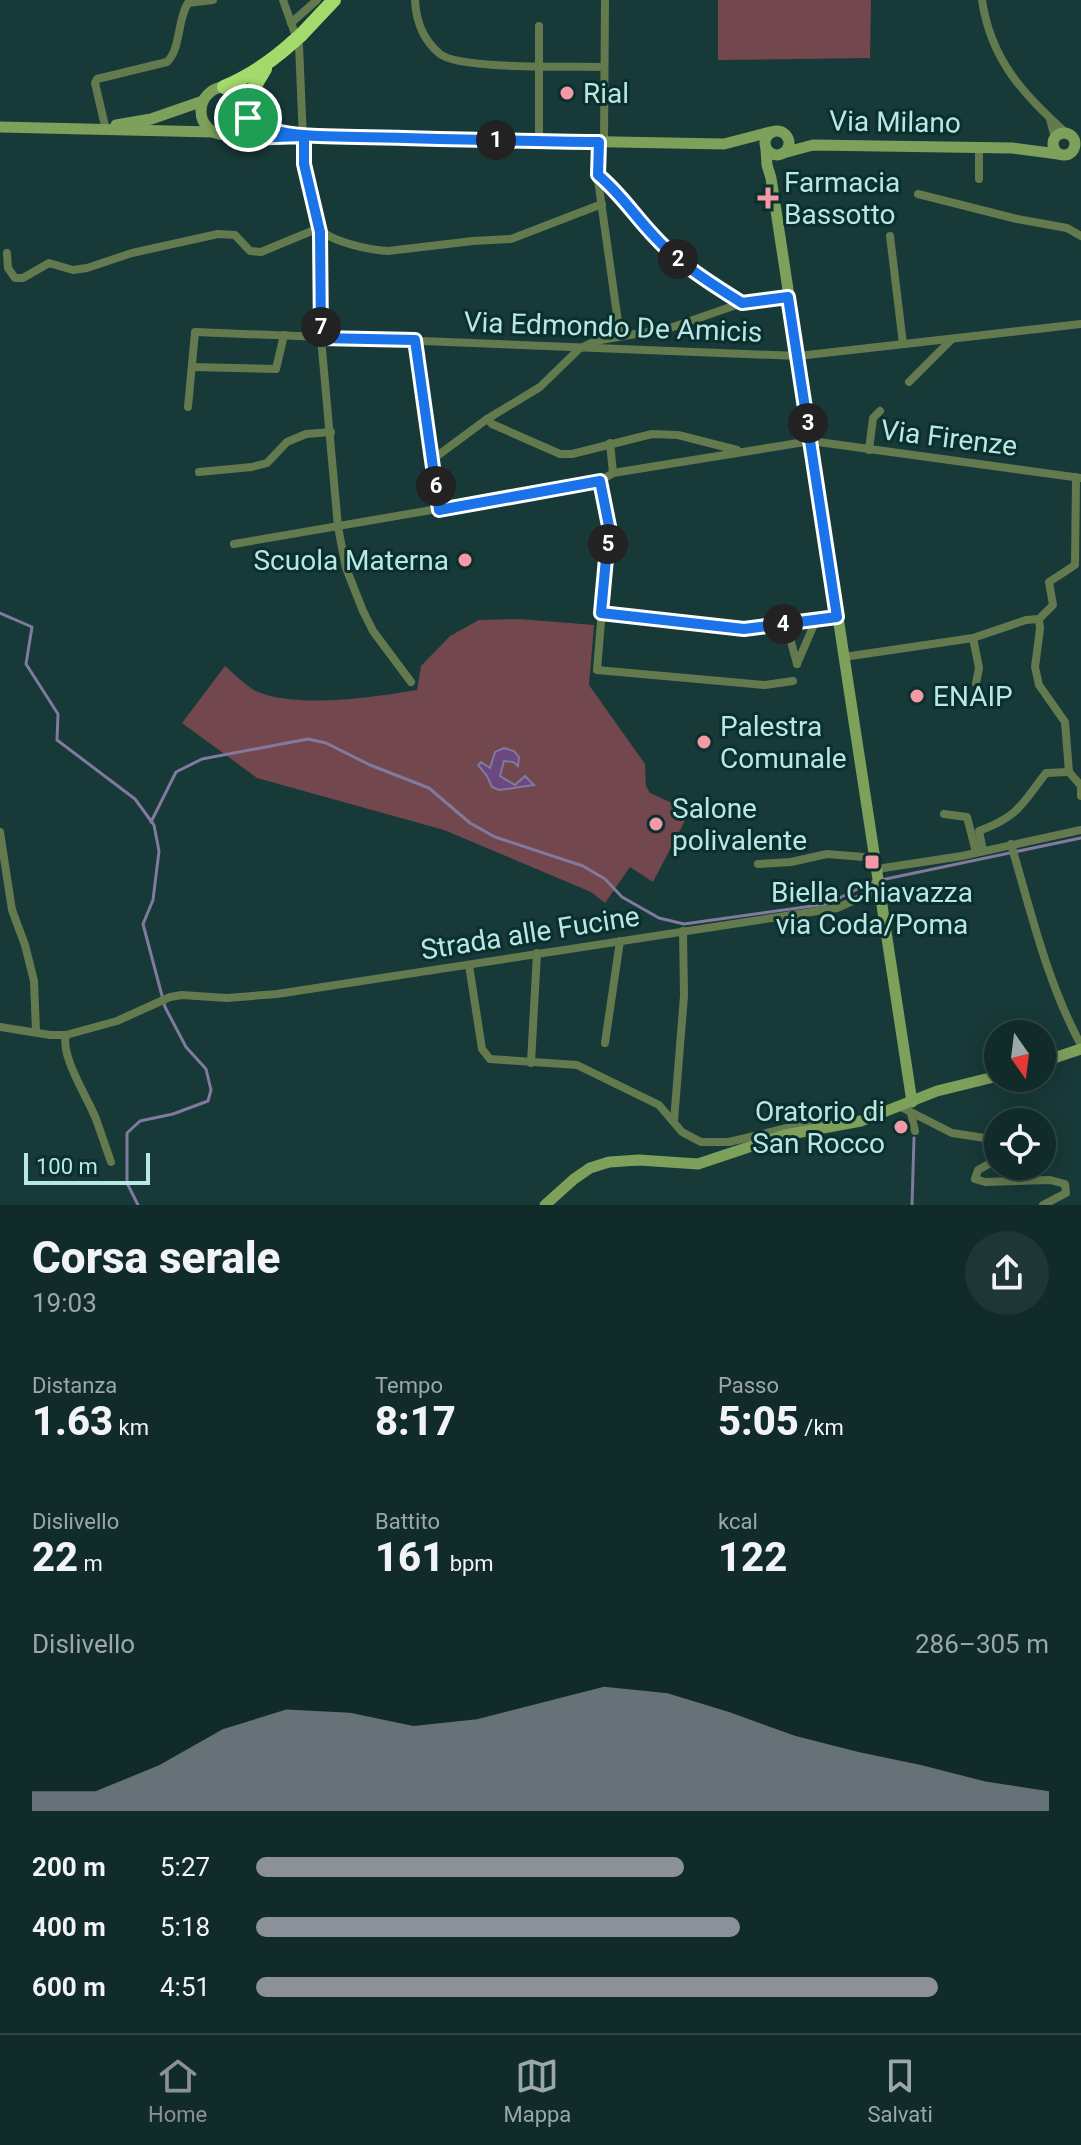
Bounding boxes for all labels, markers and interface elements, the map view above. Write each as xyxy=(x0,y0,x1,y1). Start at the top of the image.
place label: Rial xyxy=(583,77,629,110)
pin xyxy=(214,84,282,152)
marker: Rial xyxy=(558,84,576,102)
icon: arrive xyxy=(226,96,270,140)
street label: Via Milano xyxy=(829,104,961,140)
pin: 1 xyxy=(476,120,516,160)
text: 1 xyxy=(490,127,502,152)
place label: Farmacia Bassotto xyxy=(784,166,900,231)
marker: Farmacia Bassotto xyxy=(759,189,777,207)
pin: 2 xyxy=(658,239,698,279)
text: 2 xyxy=(672,246,684,271)
street label: Via Edmondo De Amicis xyxy=(463,305,763,349)
pin: 7 xyxy=(301,307,341,347)
text: 7 xyxy=(315,314,327,339)
pin: 3 xyxy=(788,403,828,443)
text: 3 xyxy=(802,410,814,435)
street label: Via Firenze xyxy=(879,413,1019,463)
pin: 6 xyxy=(416,466,456,506)
text: 6 xyxy=(430,473,442,498)
pin: 5 xyxy=(588,524,628,564)
text: 5 xyxy=(602,531,614,556)
place label: Scuola Materna xyxy=(253,544,449,577)
marker: Scuola Materna xyxy=(456,551,474,569)
pin: 4 xyxy=(763,604,803,644)
text: 4 xyxy=(777,611,789,636)
place label: ENAIP xyxy=(933,680,1013,713)
marker: ENAIP xyxy=(908,687,926,705)
place label: Palestra Comunale xyxy=(720,710,847,775)
marker: Palestra Comunale xyxy=(695,733,713,751)
place label: Salone polivalente xyxy=(672,792,807,857)
marker: Salone polivalente xyxy=(647,815,665,833)
marker: Biella Chiavazza via Coda/Poma xyxy=(863,853,881,871)
place label: Biella Chiavazza via Coda/Poma xyxy=(771,876,973,941)
street label: Strada alle Fucine xyxy=(418,899,642,967)
north arrow xyxy=(984,1020,1056,1092)
map controls xyxy=(984,1020,1056,1180)
place label: Oratorio di San Rocco xyxy=(752,1095,885,1160)
button: locate xyxy=(984,1108,1056,1180)
marker: Oratorio di San Rocco xyxy=(892,1118,910,1136)
scale bar xyxy=(24,1149,150,1185)
text: 100 m xyxy=(36,1154,98,1179)
button: share xyxy=(965,1231,1049,1315)
text: Corsa serale xyxy=(32,1232,280,1284)
text: 19:03 xyxy=(32,1288,97,1318)
text: Distanza xyxy=(32,1373,117,1398)
text: Tempo xyxy=(375,1373,443,1398)
text: Passo xyxy=(718,1373,779,1398)
text: 1.63 xyxy=(32,1398,113,1445)
text: 8:17 xyxy=(375,1398,456,1445)
text: 5:05 xyxy=(718,1398,799,1445)
text: km xyxy=(113,1415,149,1440)
text: /km xyxy=(799,1415,844,1440)
text: Dislivello xyxy=(32,1509,119,1534)
text: Battito xyxy=(375,1509,440,1534)
text: kcal xyxy=(718,1509,758,1534)
text: 22 xyxy=(32,1534,78,1581)
text: 161 xyxy=(375,1534,444,1581)
text: 122 xyxy=(718,1534,787,1581)
text: m xyxy=(78,1551,103,1576)
text: bpm xyxy=(444,1551,494,1576)
text: Dislivello xyxy=(32,1629,135,1659)
text: 286–305 m xyxy=(915,1629,1049,1659)
text: 200 m xyxy=(32,1852,106,1882)
text: 5:27 xyxy=(160,1852,210,1882)
text: 400 m xyxy=(32,1912,106,1942)
text: 5:18 xyxy=(160,1912,210,1942)
text: 600 m xyxy=(32,1972,106,2002)
text: 4:51 xyxy=(160,1972,210,2002)
tab: Home xyxy=(148,2054,207,2127)
tab: Mappa xyxy=(503,2054,571,2127)
tab: Salvati xyxy=(867,2054,933,2127)

